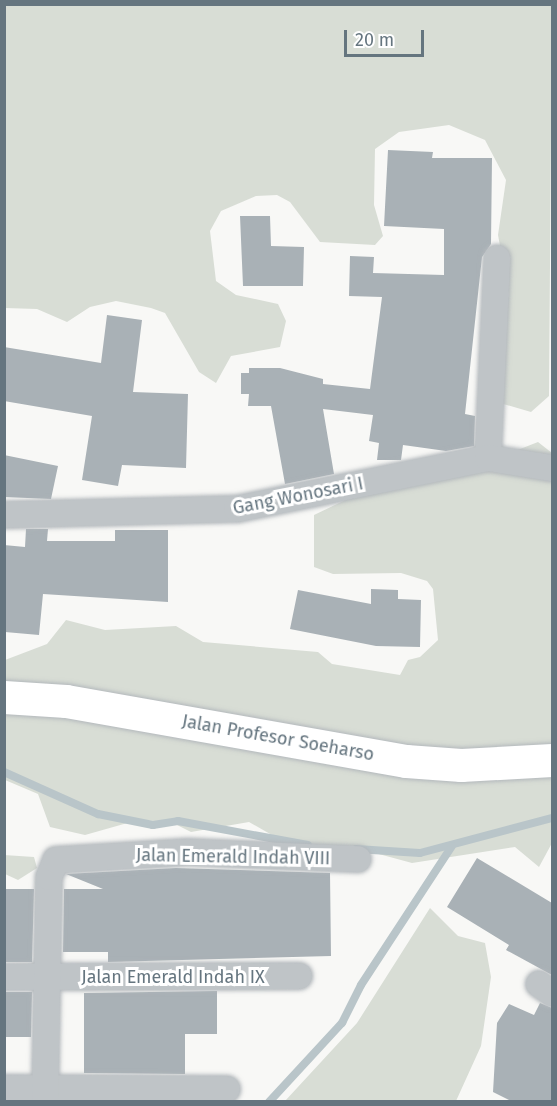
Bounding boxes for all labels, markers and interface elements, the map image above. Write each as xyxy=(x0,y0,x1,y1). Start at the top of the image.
scale bar xyxy=(347,18,426,56)
text: 20 m xyxy=(355,29,394,51)
street label: Gang Wonosari I xyxy=(231,473,365,519)
street label: Jalan Profesor Soeharso xyxy=(180,710,376,766)
street label: Jalan Emerald Indah VIII xyxy=(136,845,330,869)
street label: Jalan Emerald Indah IX xyxy=(81,966,265,988)

